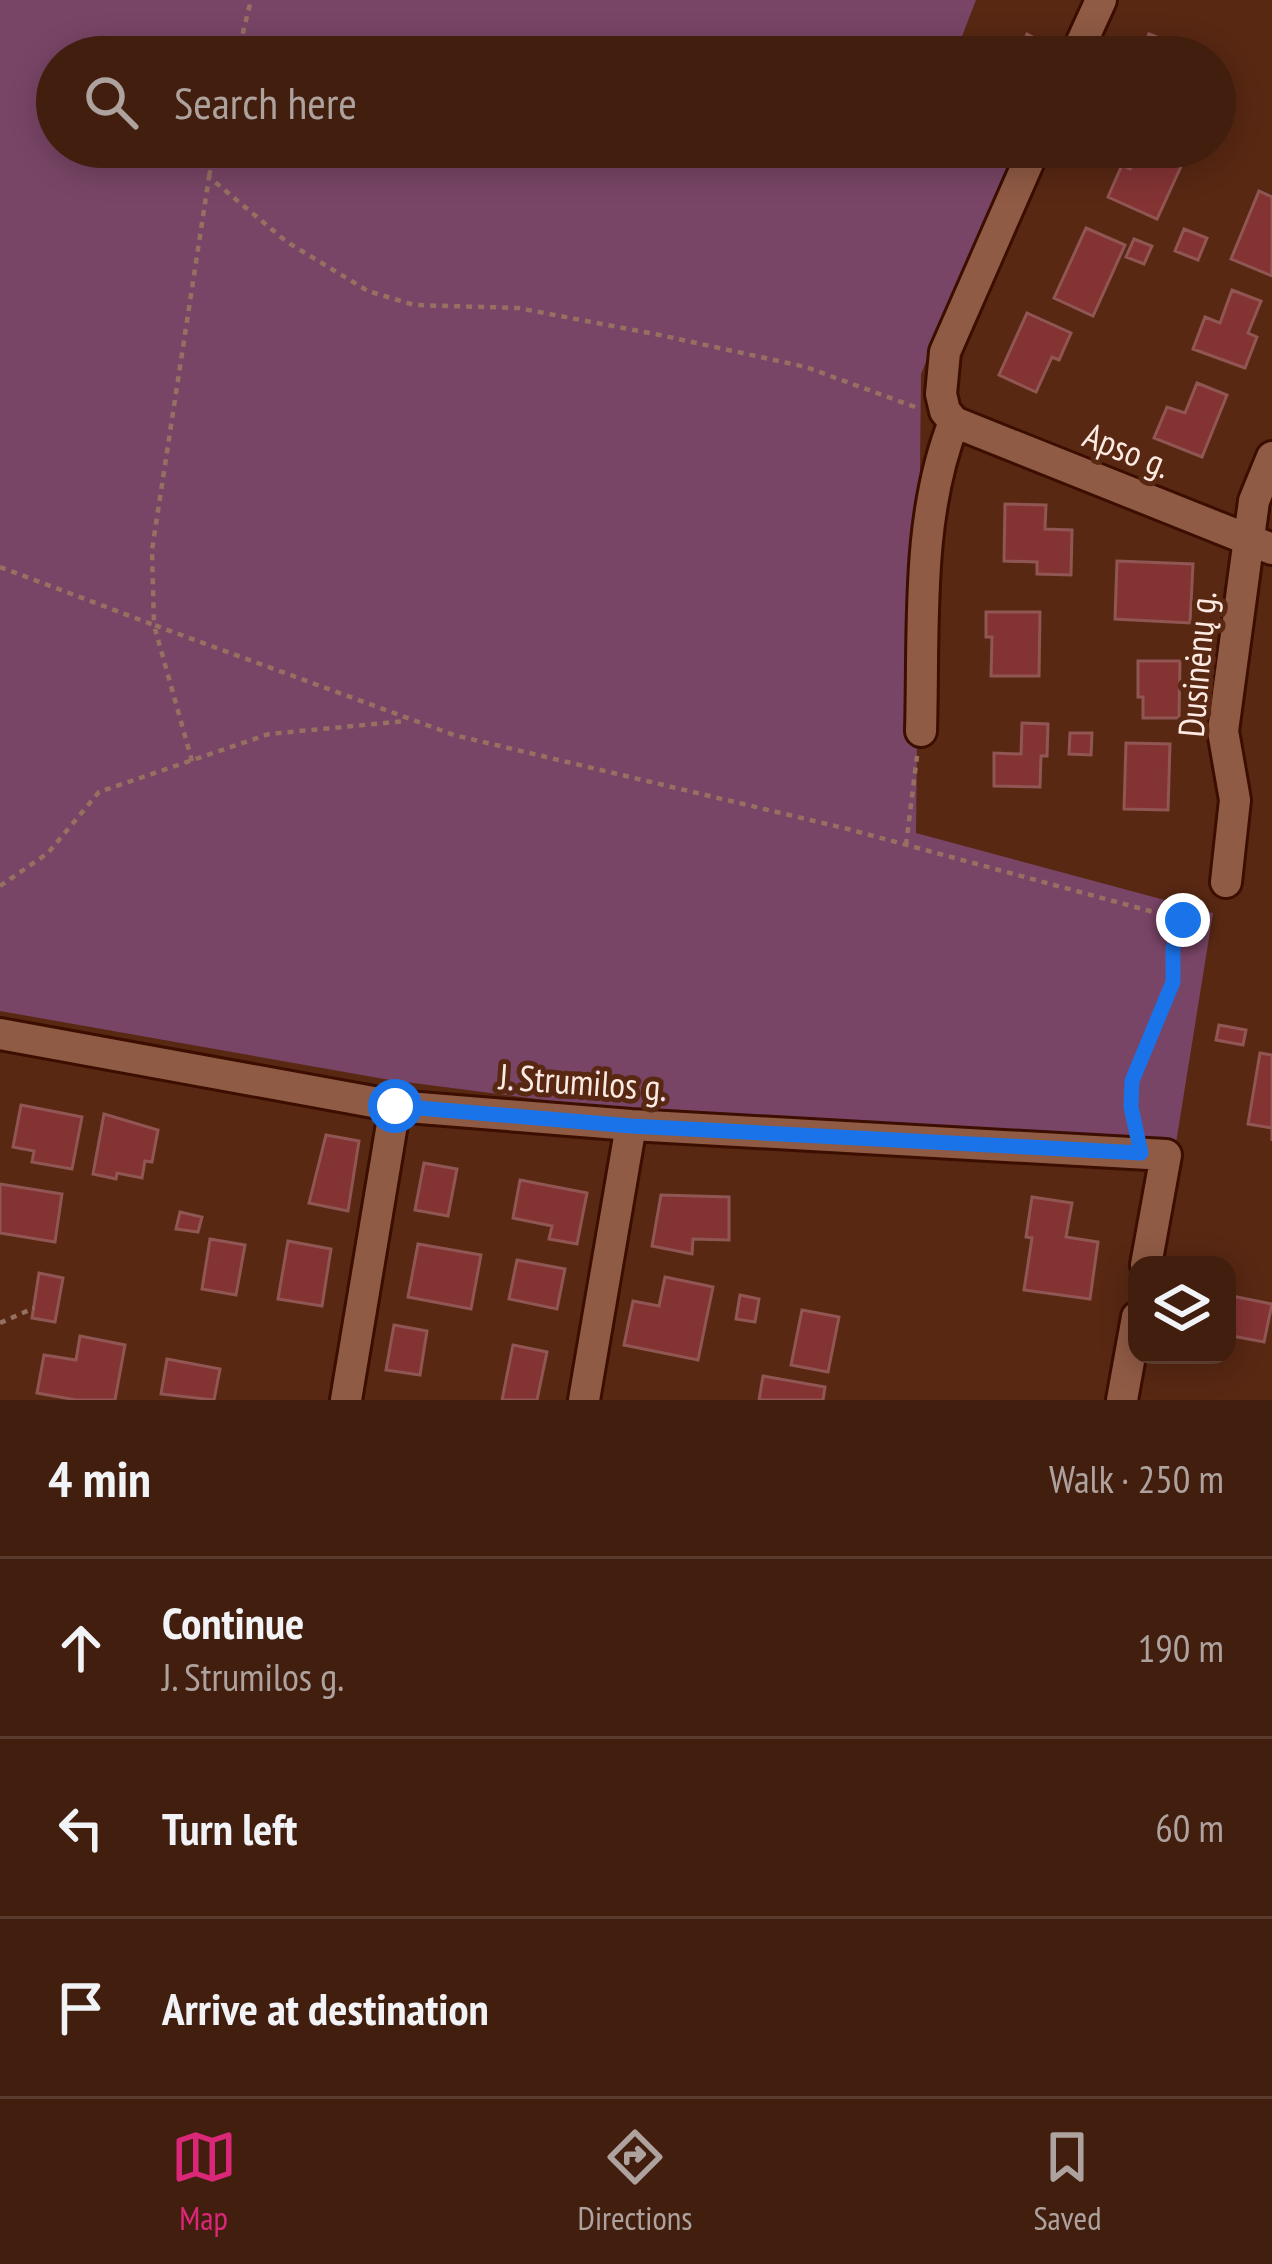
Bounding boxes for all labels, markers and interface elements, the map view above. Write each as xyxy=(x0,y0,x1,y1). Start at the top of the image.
search box xyxy=(36,36,1236,168)
icon: search xyxy=(78,69,144,135)
text: Search here xyxy=(174,73,357,131)
street label: Apso g. xyxy=(1077,411,1178,488)
street label: Dusinėnų g. xyxy=(1167,589,1226,739)
route end xyxy=(1156,893,1210,947)
street label: J. Strumilos g. xyxy=(497,1052,669,1111)
route start xyxy=(368,1079,422,1133)
map controls xyxy=(1128,1256,1236,1364)
button: layers xyxy=(1128,1256,1236,1364)
text: 4 min xyxy=(48,1445,151,1511)
text: Walk · 250 m xyxy=(1049,1453,1224,1504)
text: Continue xyxy=(162,1593,304,1651)
icon: ahead xyxy=(48,1615,114,1681)
text: 190 m xyxy=(1138,1622,1224,1673)
text: J. Strumilos g. xyxy=(162,1651,344,1702)
icon: left xyxy=(48,1795,114,1861)
text: Turn left xyxy=(162,1799,297,1857)
text: 60 m xyxy=(1155,1802,1224,1853)
icon: arrive xyxy=(48,1975,114,2041)
text: Arrive at destination xyxy=(162,1979,489,2037)
tab: Map xyxy=(171,2124,237,2239)
tab: Directions xyxy=(578,2124,692,2239)
tab: Saved xyxy=(1033,2124,1101,2239)

